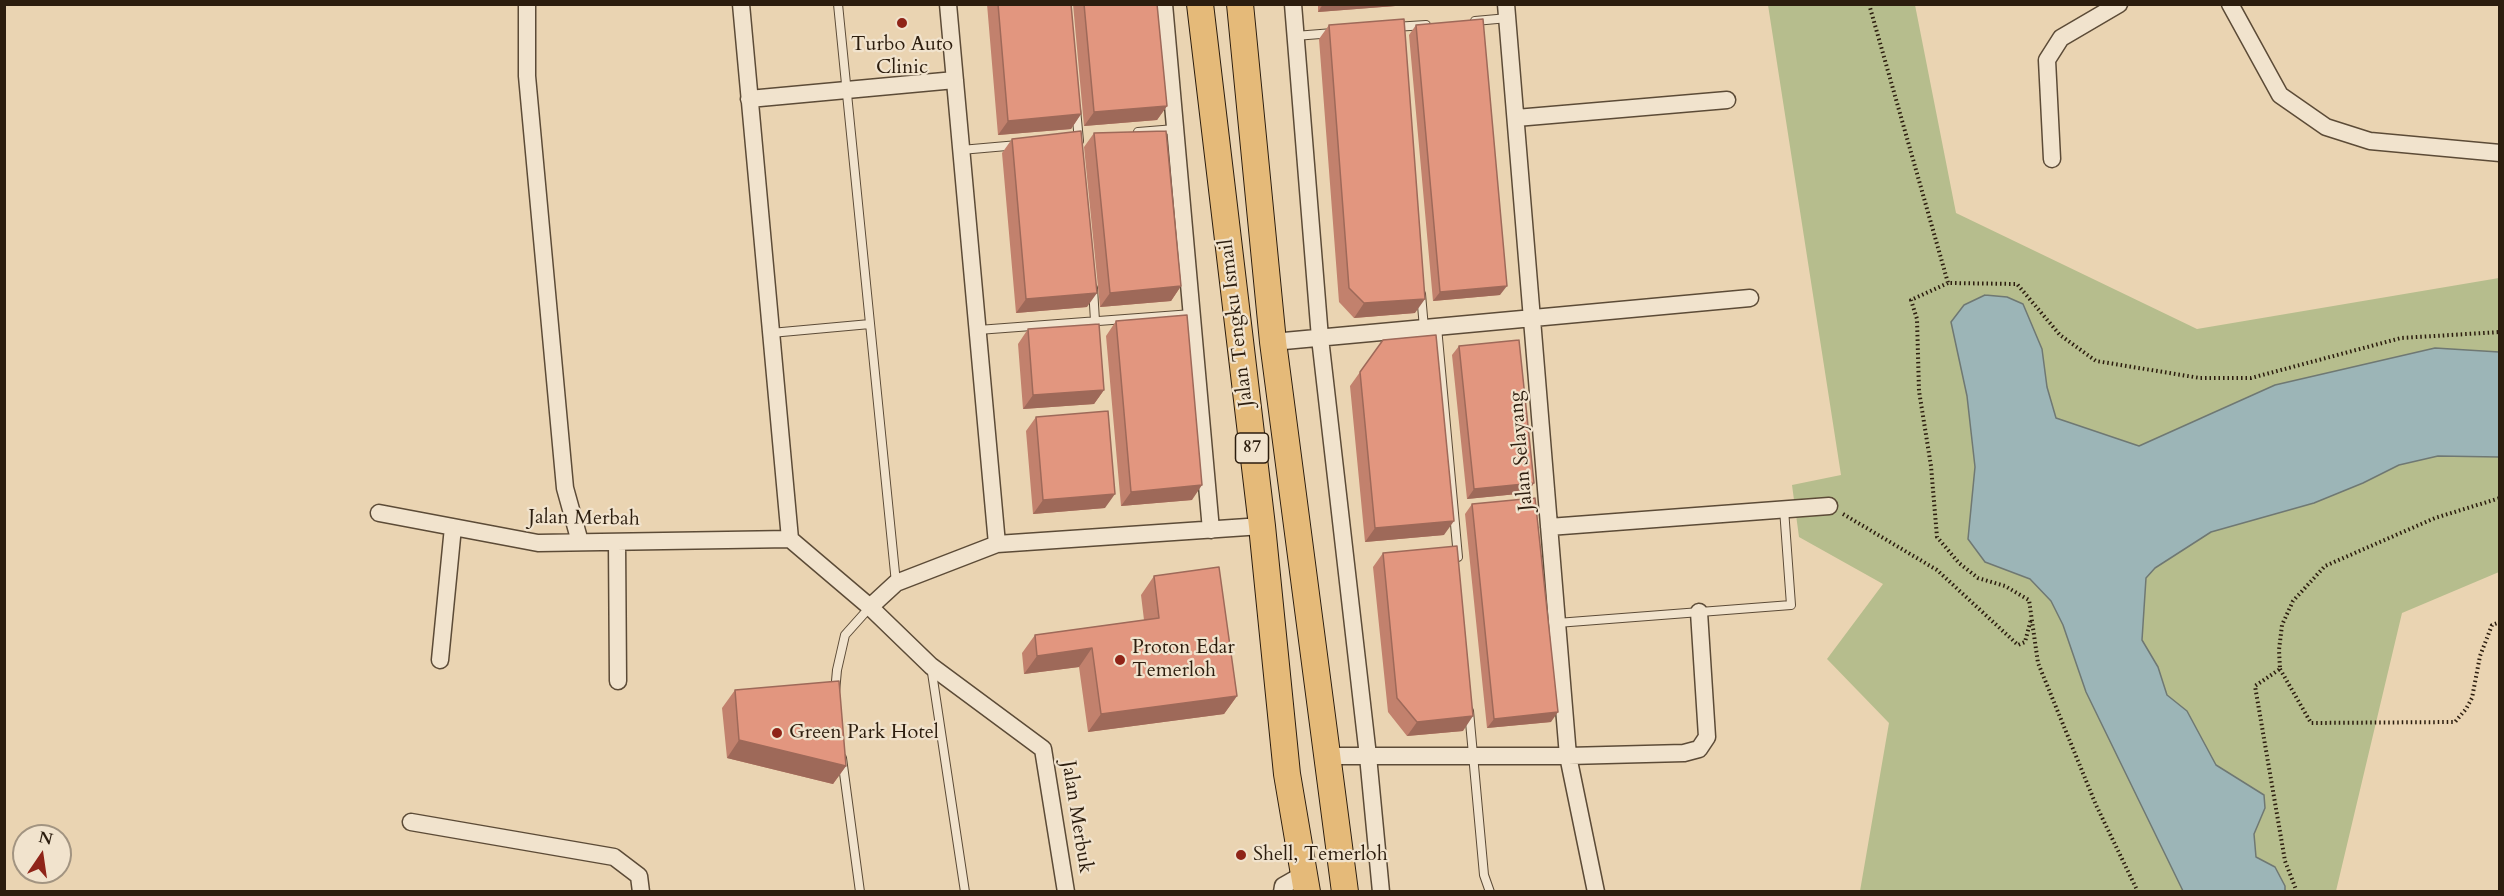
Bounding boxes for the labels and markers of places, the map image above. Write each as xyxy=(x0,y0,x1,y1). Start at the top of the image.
marker: Turbo Auto Clinic xyxy=(895,16,909,30)
place label: Turbo Auto Clinic xyxy=(851,33,953,80)
place label: Proton Edar Temerloh xyxy=(1132,636,1235,683)
marker: Proton Edar Temerloh xyxy=(1113,653,1127,667)
place label: Green Park Hotel xyxy=(789,721,939,745)
marker: Green Park Hotel xyxy=(770,726,784,740)
place label: Shell, Temerloh xyxy=(1253,843,1388,867)
marker: Shell, Temerloh xyxy=(1234,848,1248,862)

